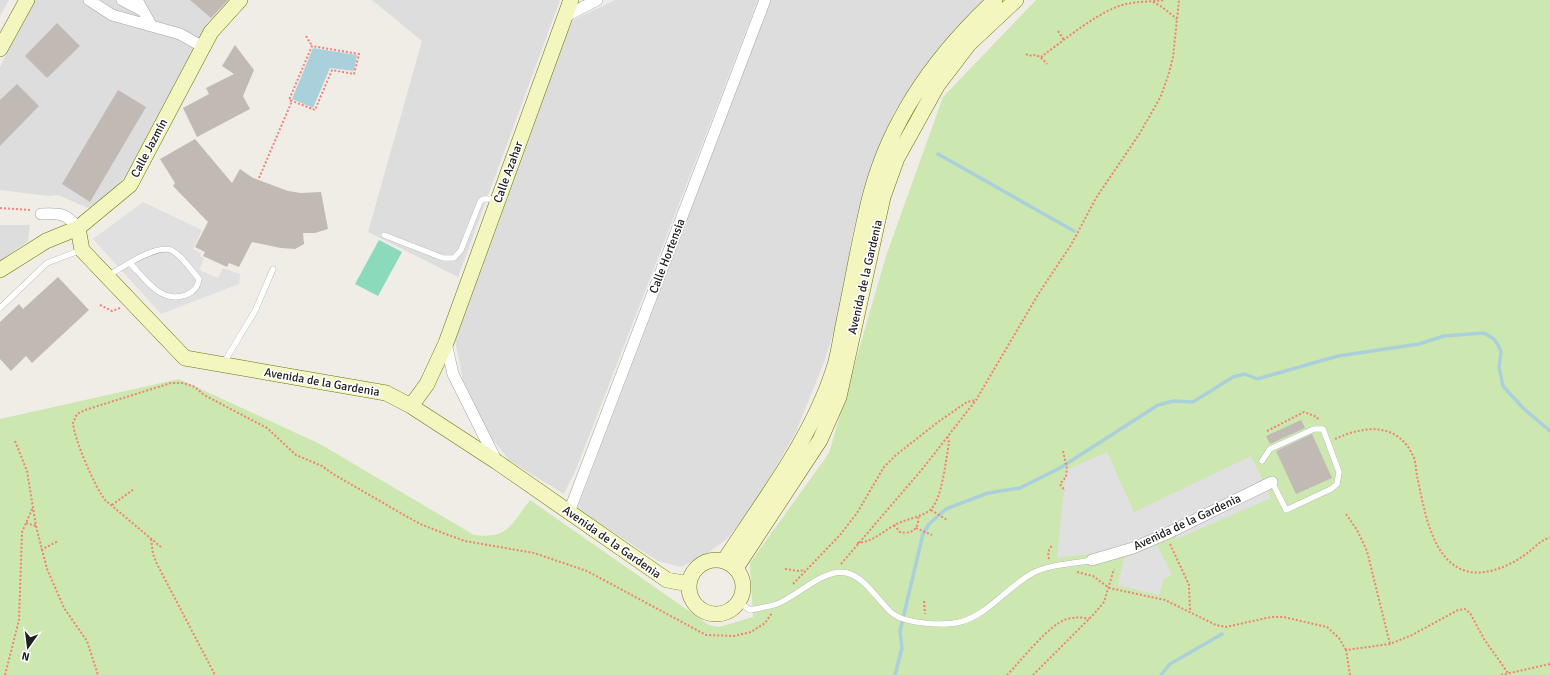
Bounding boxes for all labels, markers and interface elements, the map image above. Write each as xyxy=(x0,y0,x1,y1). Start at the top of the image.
street label: Calle Jazmín xyxy=(128,116,171,180)
street label: Calle Azahar xyxy=(490,139,527,205)
street label: Calle Hortensia xyxy=(646,217,689,296)
street label: Avenida de la Gardenia xyxy=(845,218,886,336)
street label: Avenida de la Gardenia xyxy=(263,365,381,400)
street label: Avenida de la Gardenia xyxy=(1131,491,1243,554)
street label: Avenida de la Gardenia xyxy=(560,503,664,582)
north arrow xyxy=(8,627,48,667)
text: N xyxy=(20,649,31,663)

